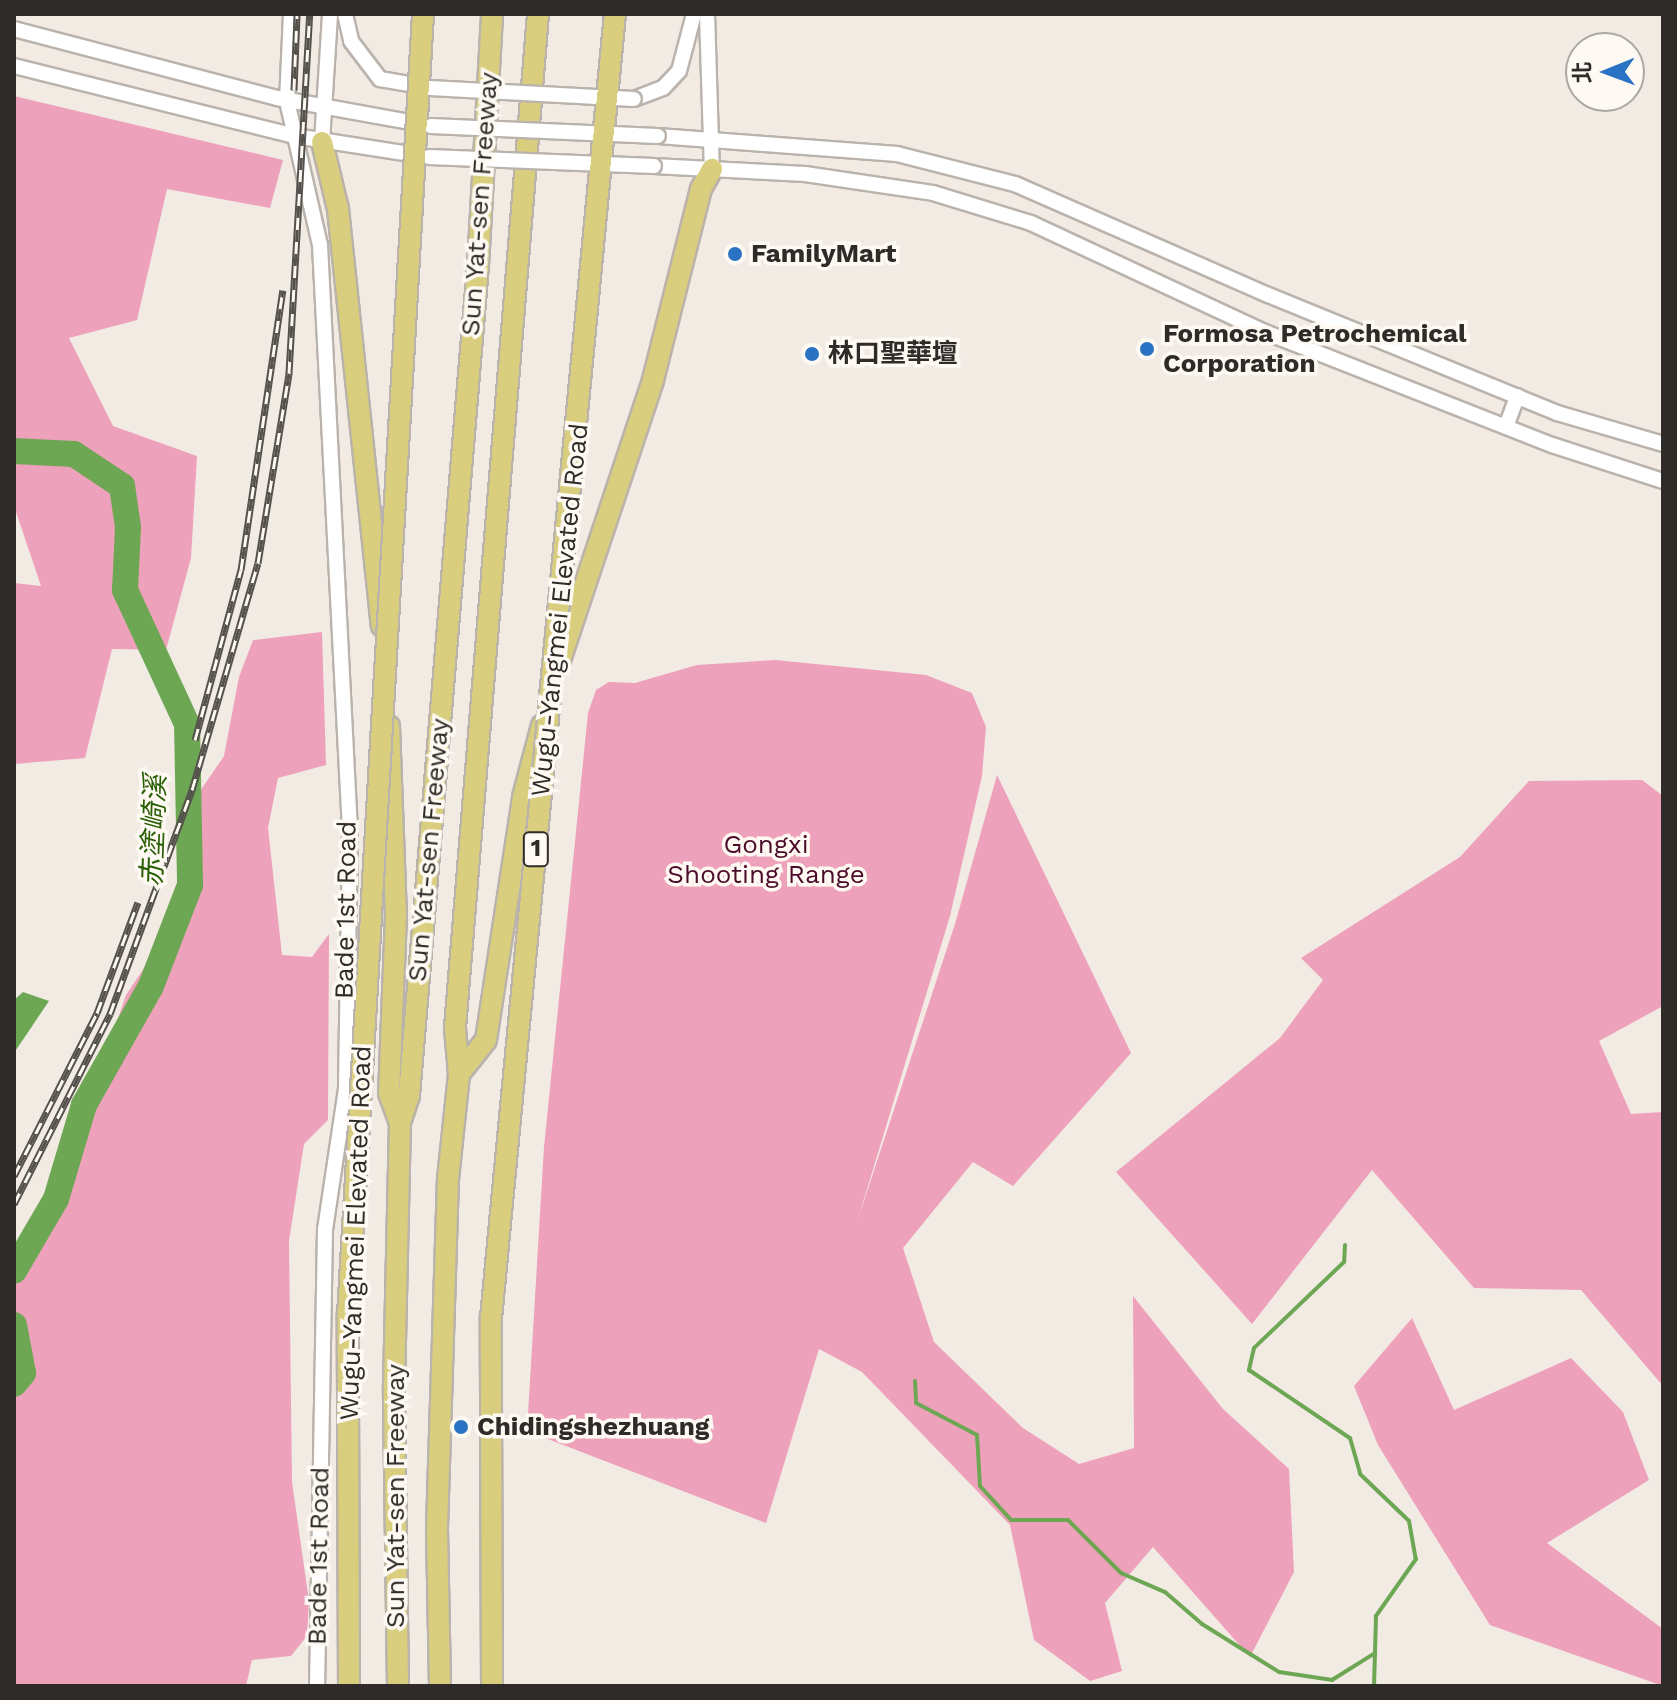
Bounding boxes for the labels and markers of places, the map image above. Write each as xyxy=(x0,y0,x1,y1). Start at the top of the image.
place label: FamilyMart xyxy=(751,238,896,270)
marker: FamilyMart xyxy=(726,245,744,263)
place label: Formosa Petrochemical Corporation xyxy=(1163,318,1467,380)
place label: 林口聖華壇 xyxy=(828,338,958,370)
marker: Formosa Petrochemical Corporation xyxy=(1138,340,1156,358)
marker: 林口聖華壇 xyxy=(803,345,821,363)
place label: Chidingshezhuang xyxy=(477,1411,709,1443)
marker: Chidingshezhuang xyxy=(452,1418,470,1436)

